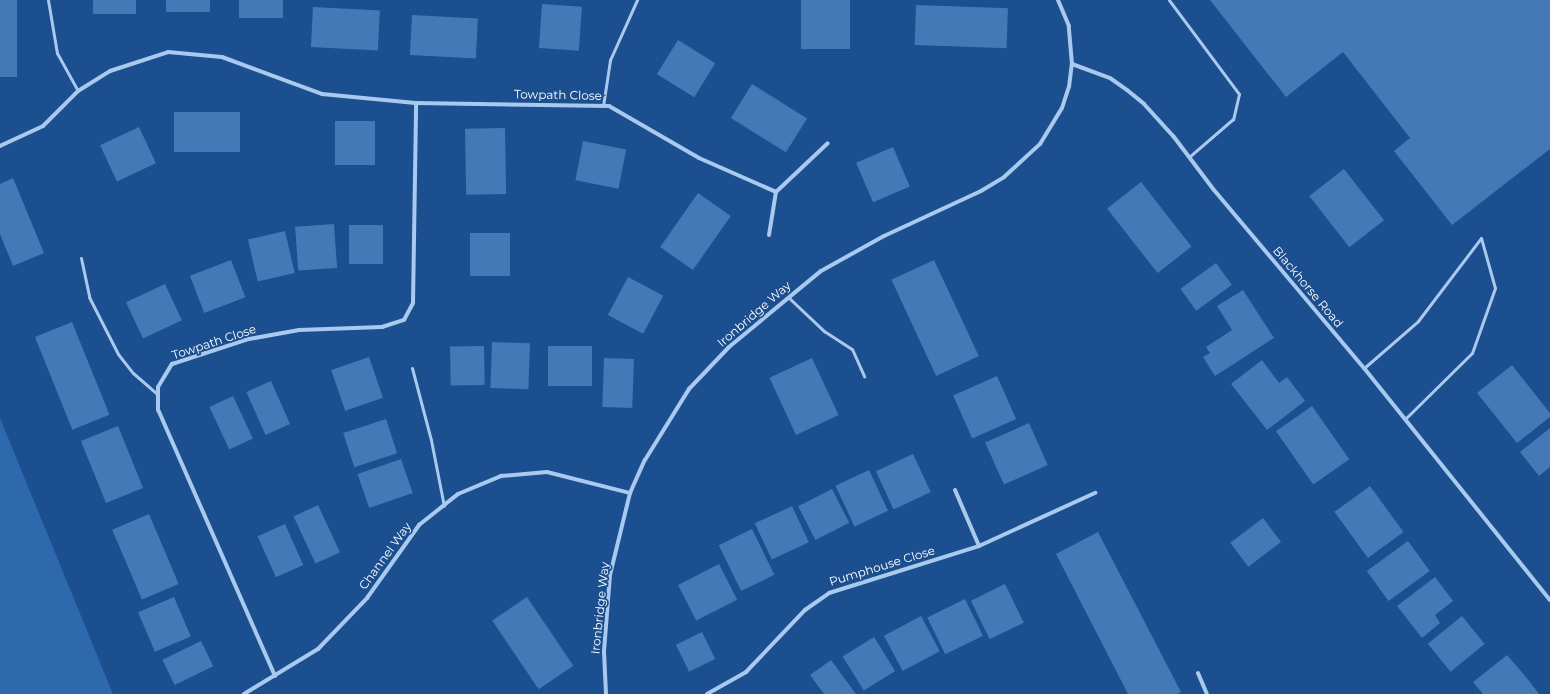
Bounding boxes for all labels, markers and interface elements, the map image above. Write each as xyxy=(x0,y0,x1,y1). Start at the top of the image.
street label: Towpath Close xyxy=(514,87,602,103)
street label: Blackhorse Road xyxy=(1270,244,1346,330)
street label: Ironbridge Way xyxy=(714,278,794,350)
street label: Towpath Close xyxy=(170,322,258,362)
street label: Channel Way xyxy=(356,520,414,592)
street label: Pumphouse Close xyxy=(827,543,937,589)
street label: Ironbridge Way xyxy=(588,561,612,655)

